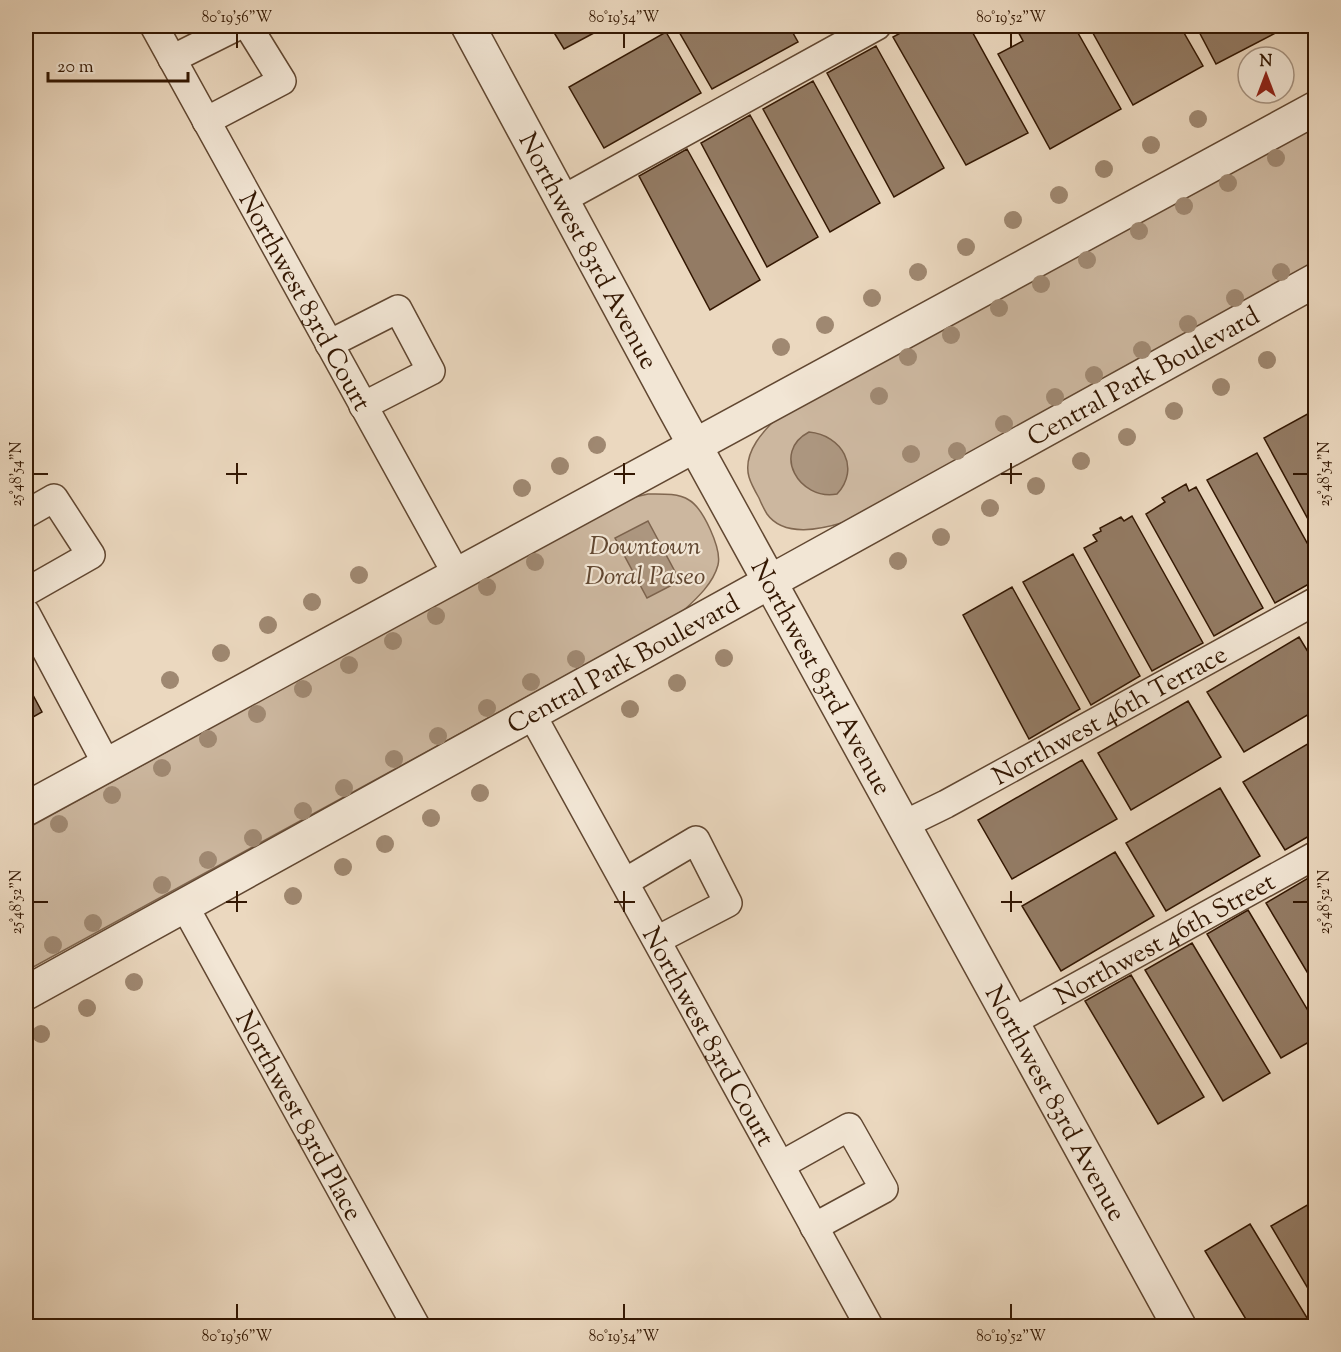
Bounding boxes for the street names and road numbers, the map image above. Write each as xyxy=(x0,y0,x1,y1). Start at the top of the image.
street label: Northwest 83rd Avenue xyxy=(508,127,666,377)
street label: Northwest 83rd Court xyxy=(228,186,379,418)
street label: Central Park Boulevard xyxy=(1021,299,1267,457)
street label: Northwest 83rd Avenue xyxy=(740,554,900,803)
street label: Central Park Boulevard xyxy=(501,586,747,744)
street label: Northwest 46th Terrace xyxy=(986,637,1234,796)
street label: Northwest 46th Street xyxy=(1049,865,1283,1016)
street label: Northwest 83rd Court xyxy=(632,921,782,1154)
street label: Northwest 83rd Avenue xyxy=(974,979,1134,1229)
street label: Northwest 83rd Place xyxy=(225,1005,370,1228)

